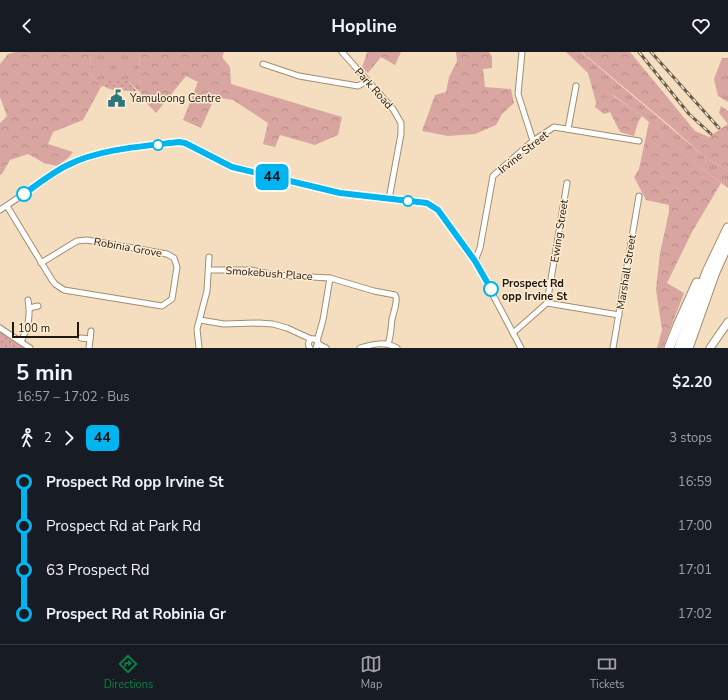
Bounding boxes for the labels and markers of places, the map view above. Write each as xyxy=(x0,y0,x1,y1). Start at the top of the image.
public building icon: Yamuloong Centre xyxy=(107,88,127,108)
place label: Yamuloong Centre xyxy=(129,91,221,106)
unlabelled marker xyxy=(152,139,164,151)
unlabelled marker xyxy=(16,186,32,202)
unlabelled marker xyxy=(402,195,414,207)
place label: Prospect Rd opp Irvine St xyxy=(502,276,568,304)
marker: Prospect Rd opp Irvine St xyxy=(483,281,499,297)

